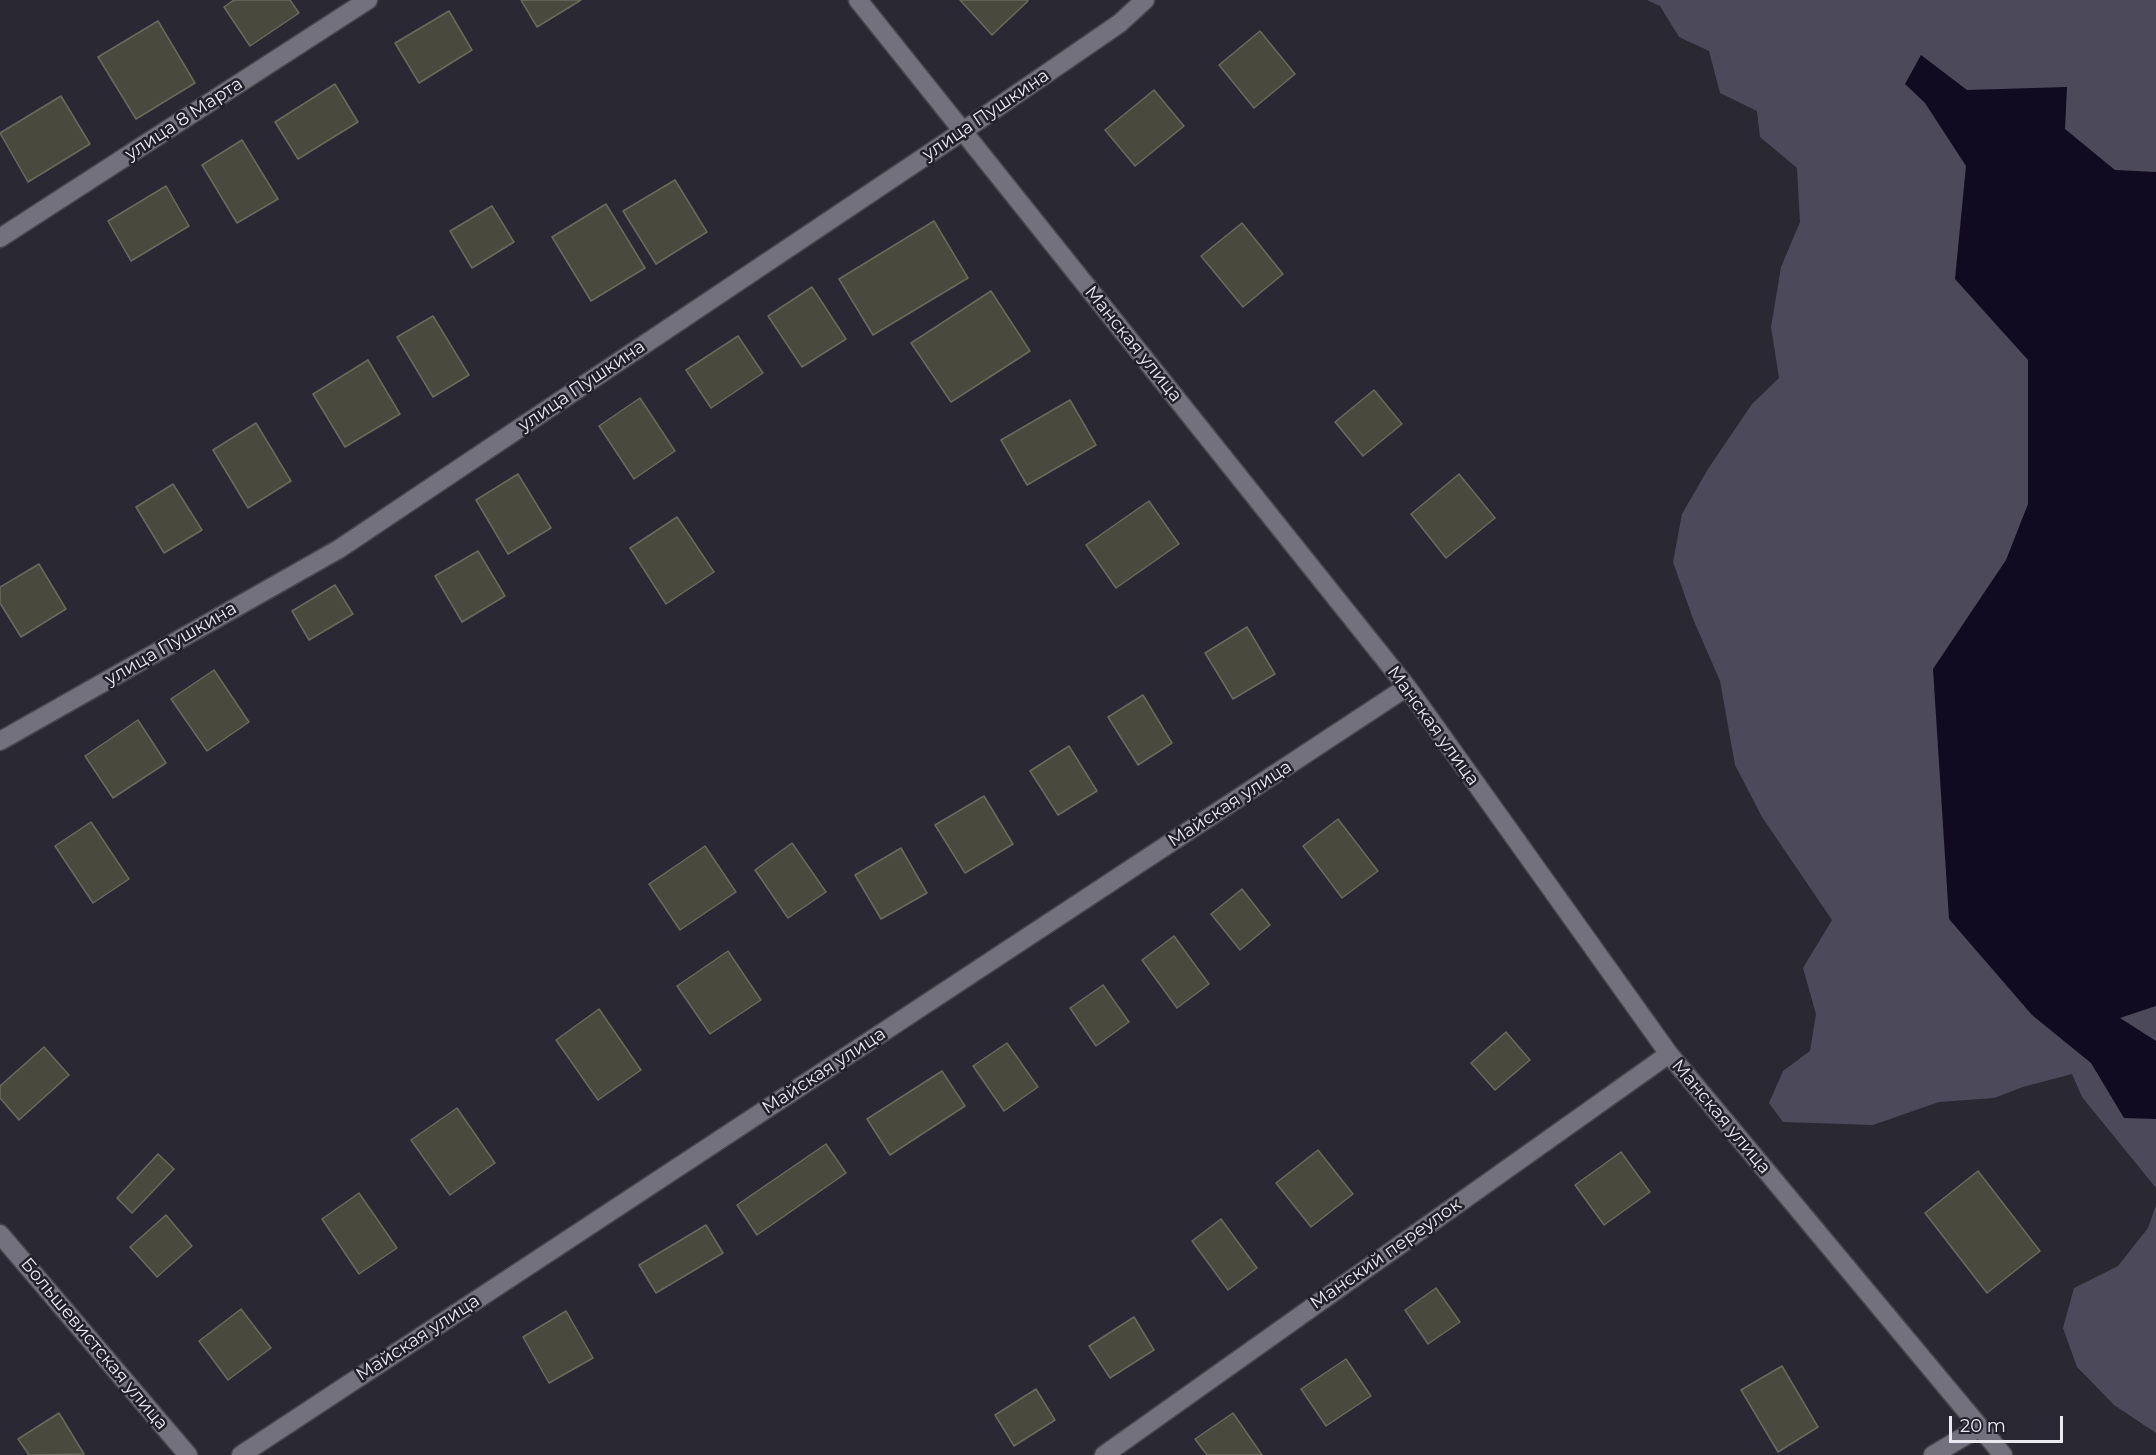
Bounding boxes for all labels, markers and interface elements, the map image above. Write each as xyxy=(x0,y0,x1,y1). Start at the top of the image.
street label: улица Пушкина xyxy=(919,65,1053,165)
street label: улица 8 Марта xyxy=(121,73,247,165)
street label: Манская улица xyxy=(1080,282,1186,406)
street label: улица Пушкина xyxy=(515,336,649,436)
street label: улица Пушкина xyxy=(102,598,240,690)
street label: Манская улица xyxy=(1382,662,1484,790)
street label: Майская улица xyxy=(1164,756,1296,852)
street label: Майская улица xyxy=(758,1023,890,1119)
street label: Манская улица xyxy=(1667,1055,1775,1179)
street label: Манский переулок xyxy=(1306,1194,1466,1314)
street label: Большевистская улица xyxy=(16,1254,172,1434)
street label: Майская улица xyxy=(352,1290,484,1386)
scale bar xyxy=(1952,1404,2066,1442)
text: 20 m xyxy=(1960,1415,2006,1437)

